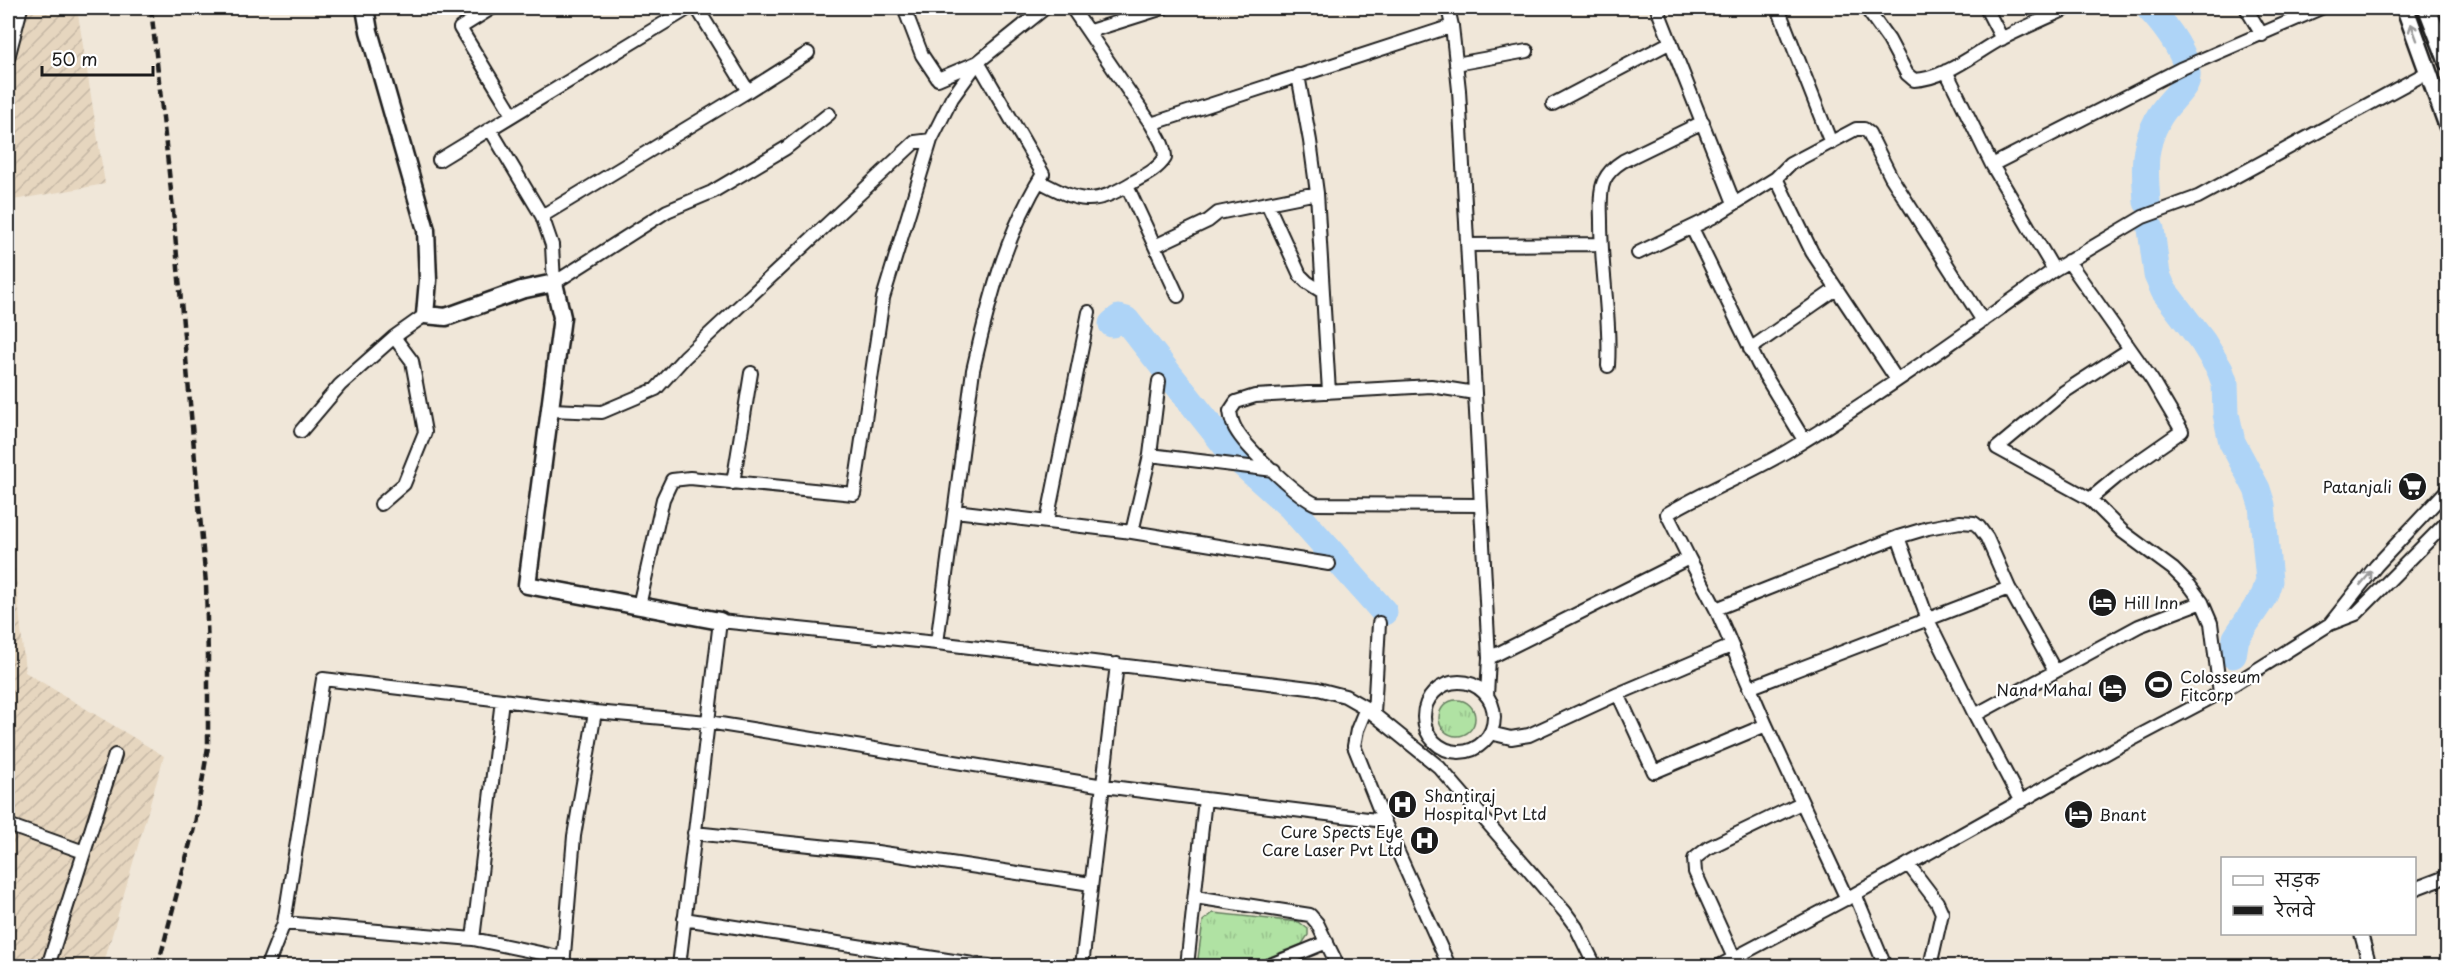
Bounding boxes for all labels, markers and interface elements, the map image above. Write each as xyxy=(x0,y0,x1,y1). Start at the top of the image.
one-way arrow xyxy=(2407,23,2418,42)
scale bar xyxy=(42,39,153,77)
text: 50 m xyxy=(51,45,98,72)
supermarket icon: Patanjali xyxy=(2397,470,2429,502)
place label: Patanjali xyxy=(2323,474,2392,498)
one-way arrow xyxy=(2359,571,2373,586)
hotel icon: Hill Inn xyxy=(2087,586,2119,618)
place label: Hill Inn xyxy=(2124,590,2178,614)
place label: Colosseum Fitcorp xyxy=(2180,664,2261,706)
sports icon: Colosseum Fitcorp xyxy=(2143,669,2175,701)
hotel icon: Nand Mahal xyxy=(2097,673,2129,705)
place label: Nand Mahal xyxy=(1997,677,2092,701)
place label: Shantiraj Hospital Pvt Ltd xyxy=(1424,783,1547,825)
hospital icon: Shantiraj Hospital Pvt Ltd xyxy=(1387,788,1419,820)
hotel icon: Bnant xyxy=(2062,798,2094,830)
place label: Bnant xyxy=(2099,802,2147,826)
place label: Cure Spects Eye Care Laser Pvt Ltd xyxy=(1262,819,1403,861)
hospital icon: Cure Spects Eye Care Laser Pvt Ltd xyxy=(1408,824,1440,856)
legend xyxy=(2221,857,2416,935)
text: सड़क xyxy=(2274,866,2320,893)
text: रेलवे xyxy=(2273,895,2316,923)

